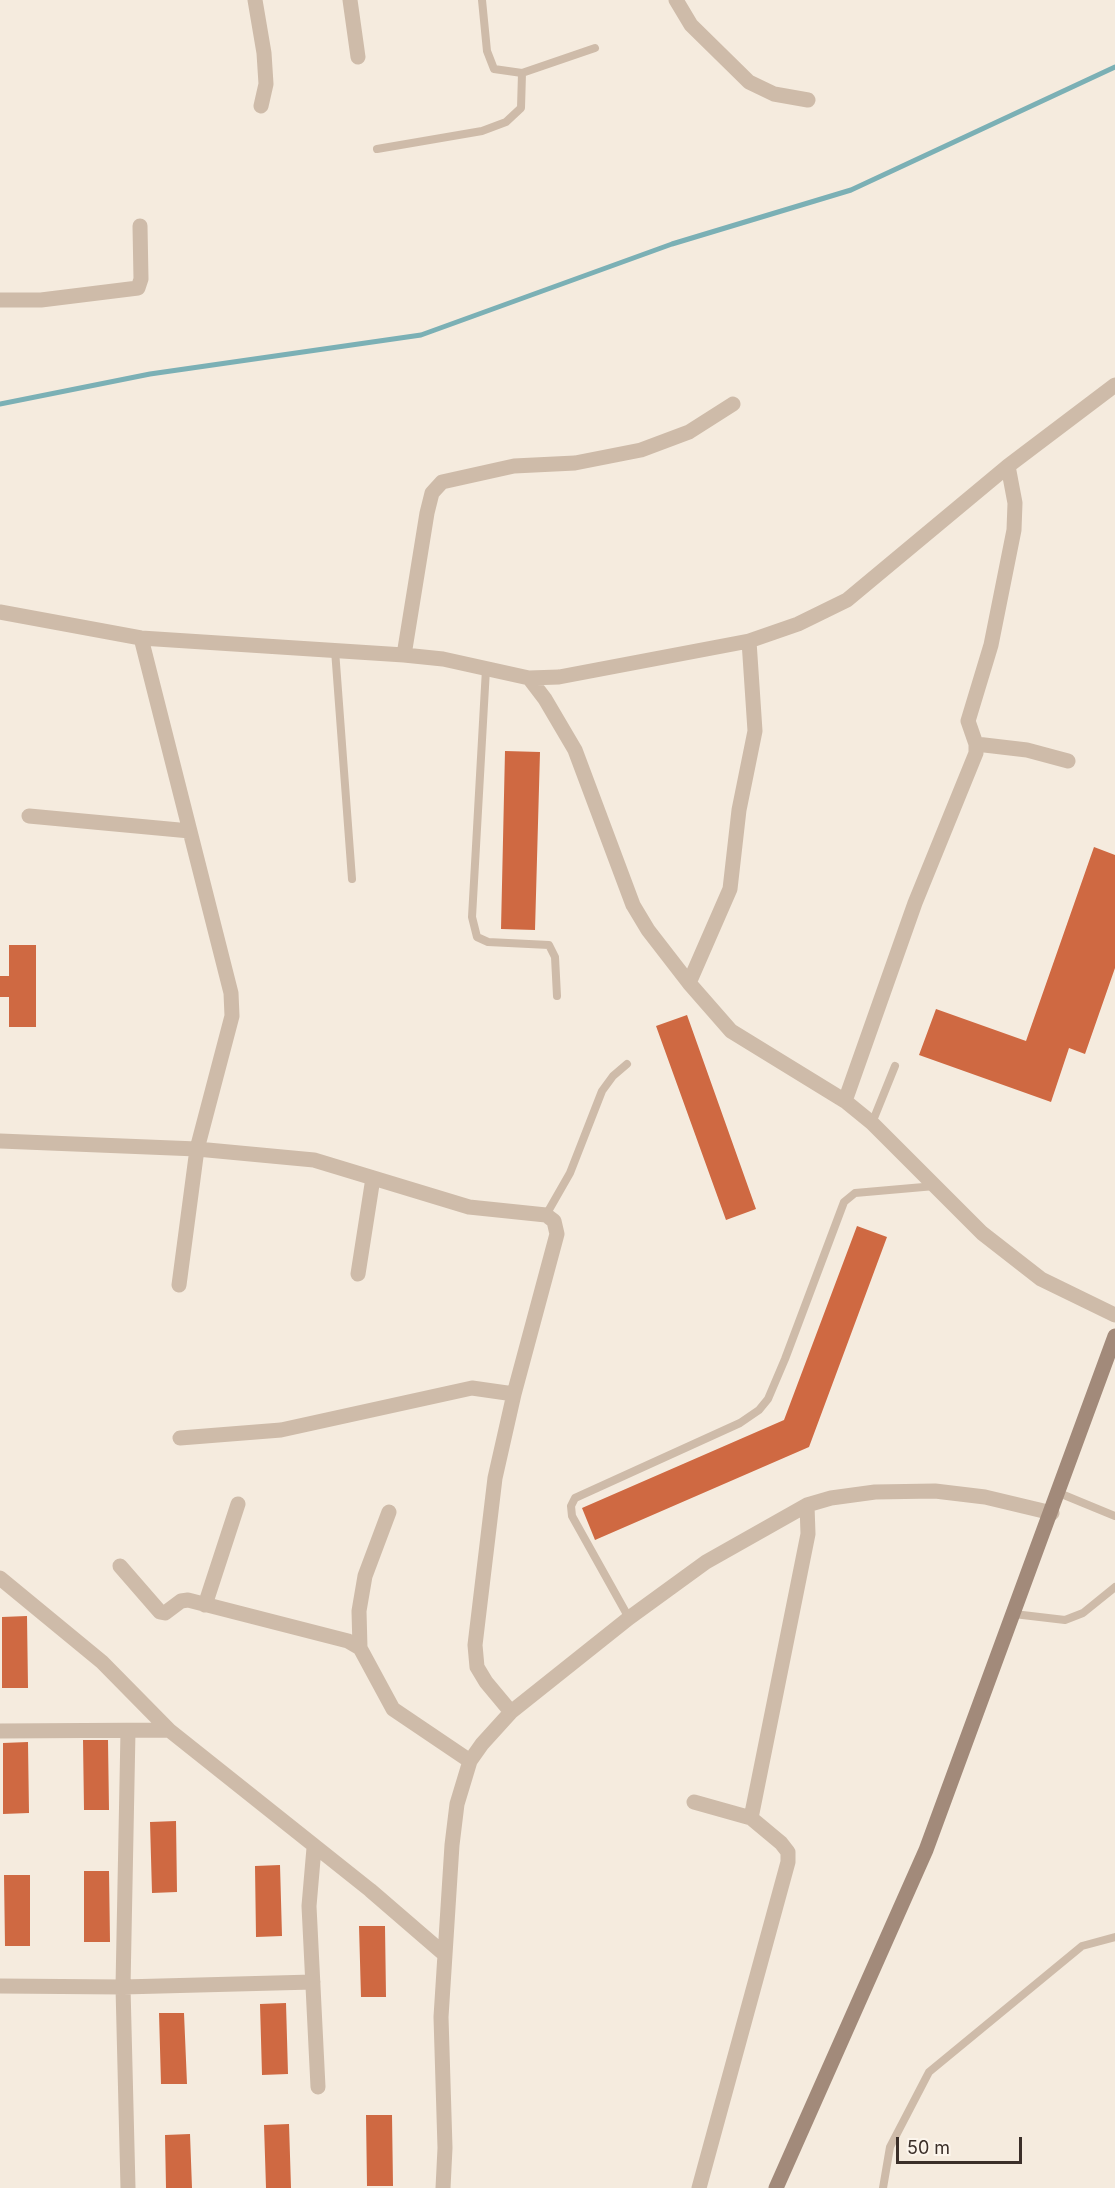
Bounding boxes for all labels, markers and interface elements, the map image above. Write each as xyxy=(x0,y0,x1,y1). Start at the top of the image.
scale bar xyxy=(899,2125,1025,2163)
text: 50 m xyxy=(907,2137,950,2158)

